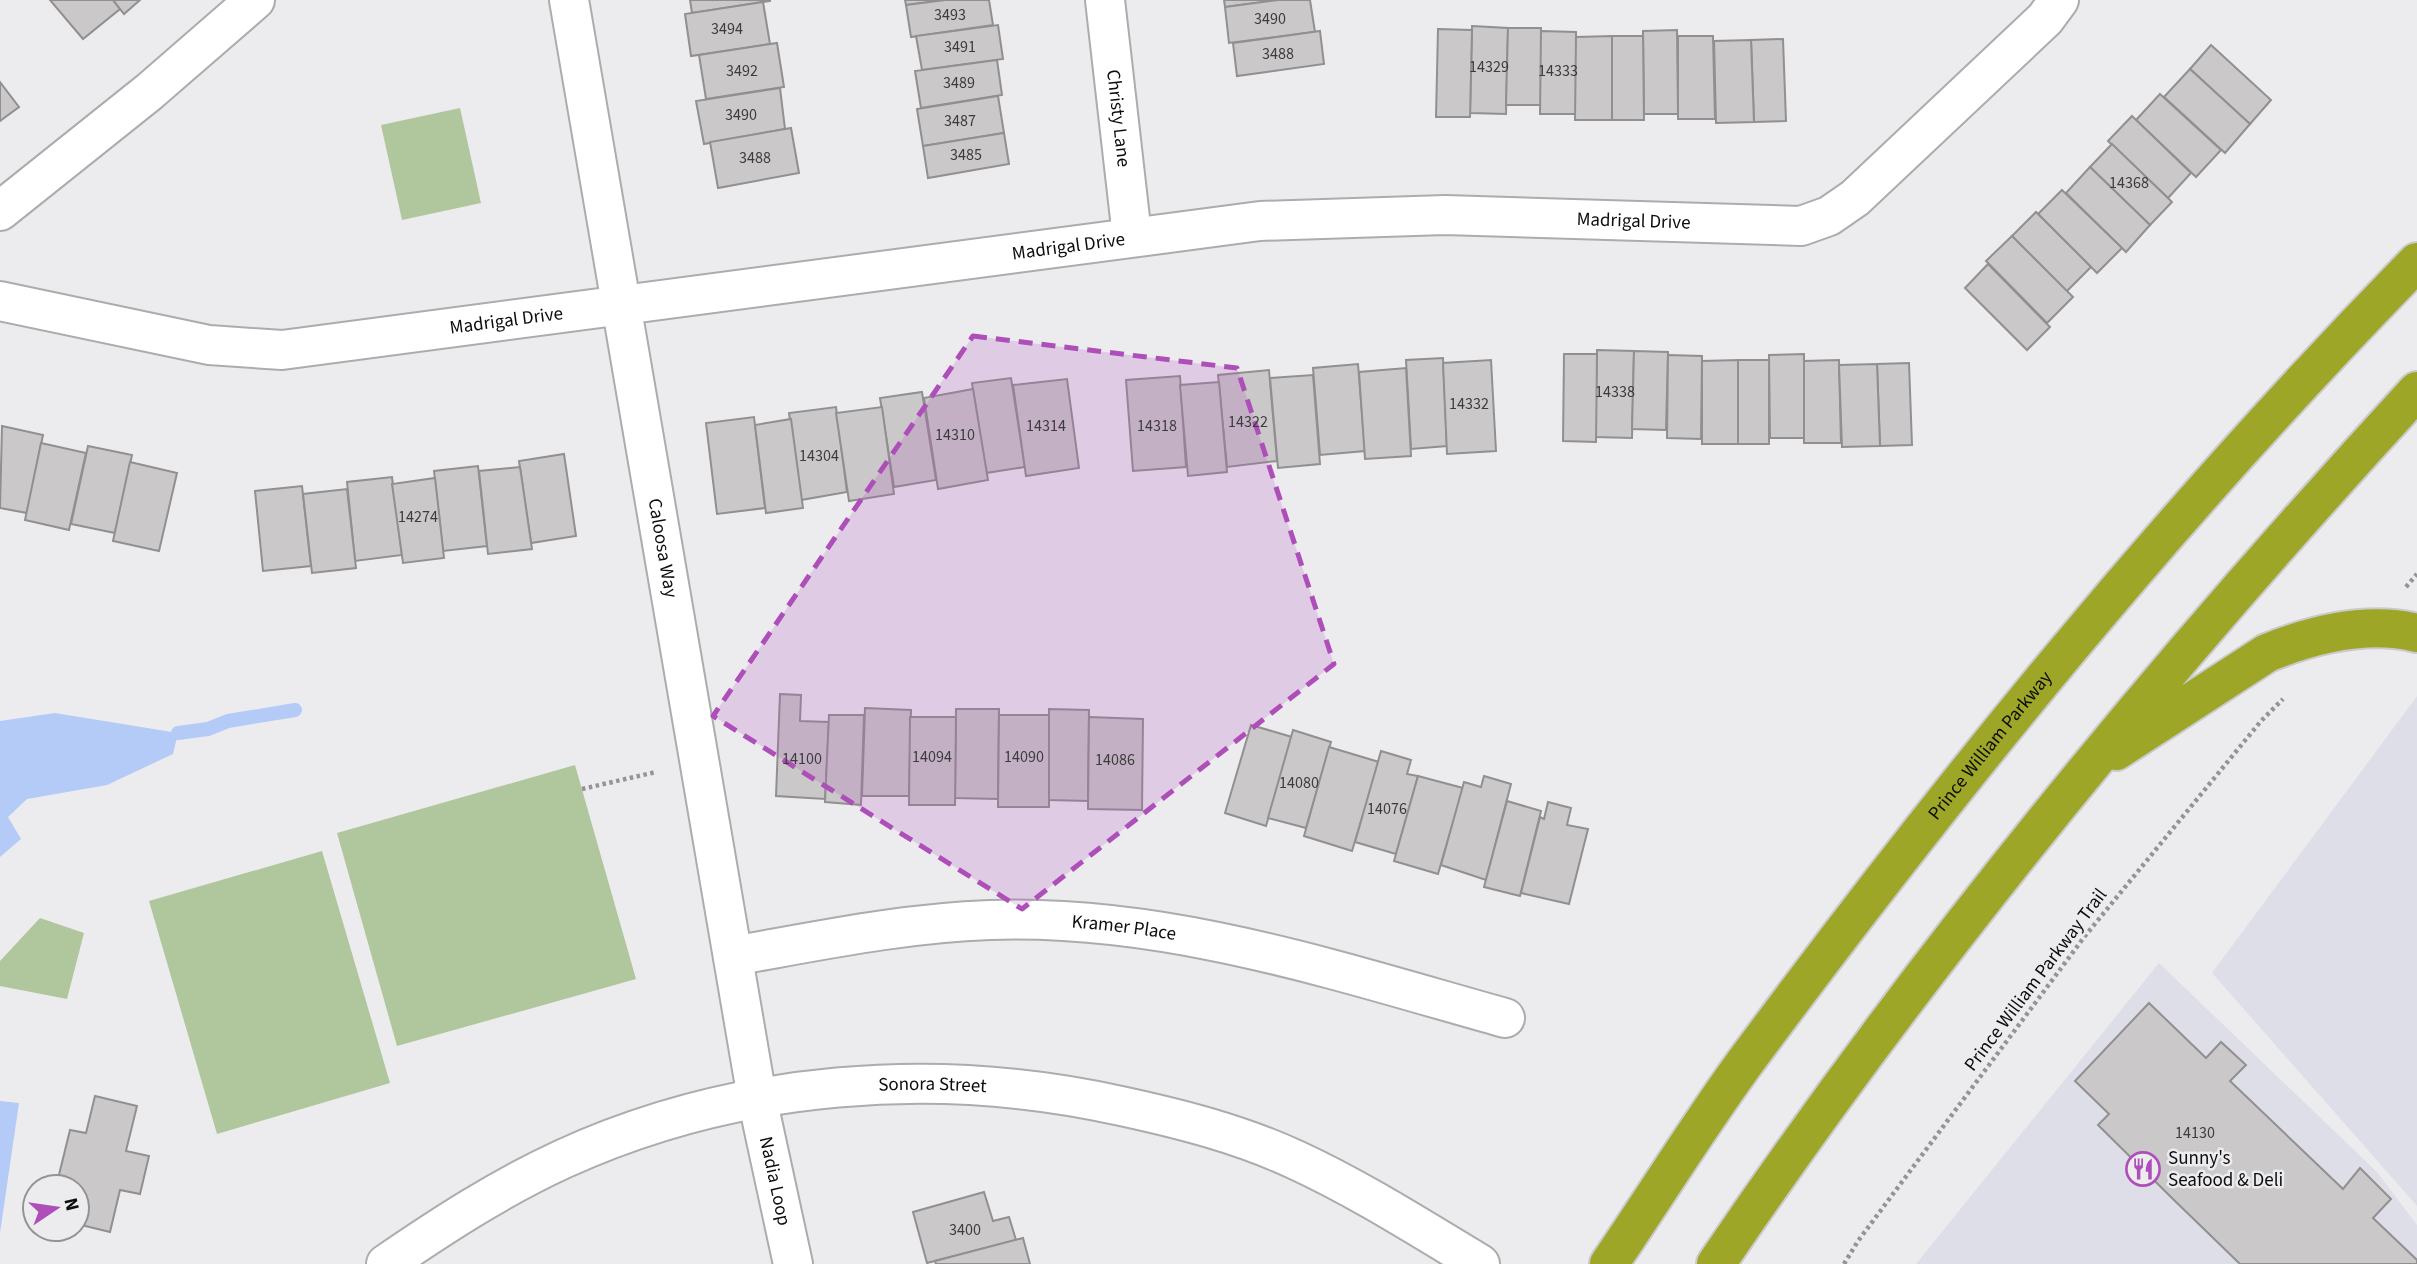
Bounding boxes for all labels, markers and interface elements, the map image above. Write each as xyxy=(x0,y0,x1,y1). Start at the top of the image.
house number: 3493 xyxy=(934,4,966,26)
house number: 3490 xyxy=(1254,8,1286,30)
house number: 3494 xyxy=(711,18,743,40)
house number: 3491 xyxy=(944,36,976,58)
house number: 3488 xyxy=(1262,43,1294,65)
house number: 14329 xyxy=(1469,56,1509,78)
house number: 3492 xyxy=(726,60,758,82)
house number: 14333 xyxy=(1538,60,1578,82)
street label: Christy Lane xyxy=(1100,68,1138,168)
house number: 3489 xyxy=(943,72,975,94)
house number: 3490 xyxy=(725,104,757,126)
house number: 3487 xyxy=(944,110,976,132)
house number: 3485 xyxy=(950,144,982,166)
house number: 3488 xyxy=(739,147,771,169)
house number: 14368 xyxy=(2109,172,2149,194)
street label: Madrigal Drive xyxy=(1576,206,1691,236)
street label: Madrigal Drive xyxy=(1010,225,1127,267)
street label: Madrigal Drive xyxy=(448,300,565,341)
house number: 14338 xyxy=(1595,381,1635,403)
house number: 14332 xyxy=(1449,393,1489,415)
house number: 14322 xyxy=(1228,411,1268,433)
house number: 14314 xyxy=(1026,415,1066,437)
house number: 14318 xyxy=(1137,415,1177,437)
house number: 14310 xyxy=(935,424,975,446)
house number: 14304 xyxy=(799,445,839,467)
street label: Caloosa Way xyxy=(641,496,685,600)
house number: 14274 xyxy=(398,506,438,528)
street label: Prince William Parkway xyxy=(1922,665,2059,826)
house number: 14094 xyxy=(912,746,952,768)
house number: 14090 xyxy=(1004,746,1044,768)
house number: 14100 xyxy=(782,748,822,770)
house number: 14086 xyxy=(1095,749,1135,771)
house number: 14080 xyxy=(1279,772,1319,794)
house number: 14076 xyxy=(1367,798,1407,820)
street label: Prince William Parkway Trail xyxy=(1958,883,2114,1077)
street label: Kramer Place xyxy=(1071,908,1178,947)
street label: Sonora Street xyxy=(878,1070,988,1100)
house number: 14130 xyxy=(2175,1122,2215,1144)
street label: Nadia Loop xyxy=(752,1134,798,1228)
place label: Sunny's Seafood & Deli xyxy=(2168,1145,2283,1194)
restaurant icon: Sunny's Seafood & Deli xyxy=(2124,1150,2162,1188)
north arrow xyxy=(21,1173,91,1243)
text: N xyxy=(57,1195,86,1214)
house number: 3400 xyxy=(949,1219,981,1241)

